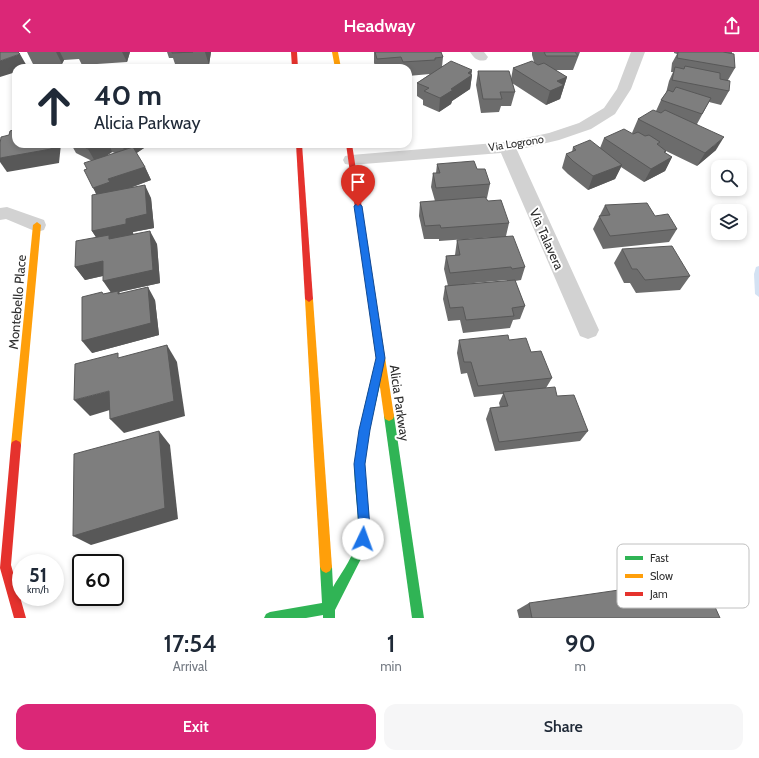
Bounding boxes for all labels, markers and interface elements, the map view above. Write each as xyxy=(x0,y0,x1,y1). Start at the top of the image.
icon: back xyxy=(16,15,38,37)
text: Headway xyxy=(344,15,415,37)
icon: share xyxy=(721,15,743,37)
text: 40 m xyxy=(94,78,162,112)
icon: ahead xyxy=(28,80,80,132)
text: Alicia Parkway xyxy=(94,112,201,134)
street label: Via Logrono xyxy=(487,132,545,154)
map controls xyxy=(711,160,747,240)
button: search xyxy=(711,160,747,196)
pin xyxy=(341,165,375,206)
icon: arrive xyxy=(347,171,369,193)
button: layers xyxy=(711,204,747,240)
street label: Via Talavera xyxy=(526,206,568,273)
street label: Montebello Place xyxy=(5,254,29,350)
street label: Alicia Parkway xyxy=(387,364,413,443)
position arrow xyxy=(342,518,384,560)
legend xyxy=(617,544,749,608)
text: Fast xyxy=(650,551,669,565)
speed limit sign: 60 xyxy=(72,554,124,606)
text: 51 xyxy=(29,563,47,587)
text: Slow xyxy=(650,569,673,583)
text: km/h xyxy=(27,583,49,596)
text: Jam xyxy=(649,587,668,601)
text: 17:54 xyxy=(163,629,217,658)
text: 1 xyxy=(387,629,395,658)
text: 90 xyxy=(565,629,596,658)
text: Arrival xyxy=(173,658,207,674)
text: min xyxy=(380,658,402,674)
text: m xyxy=(575,658,586,674)
button: Exit xyxy=(16,704,376,750)
button: Share xyxy=(384,704,743,750)

